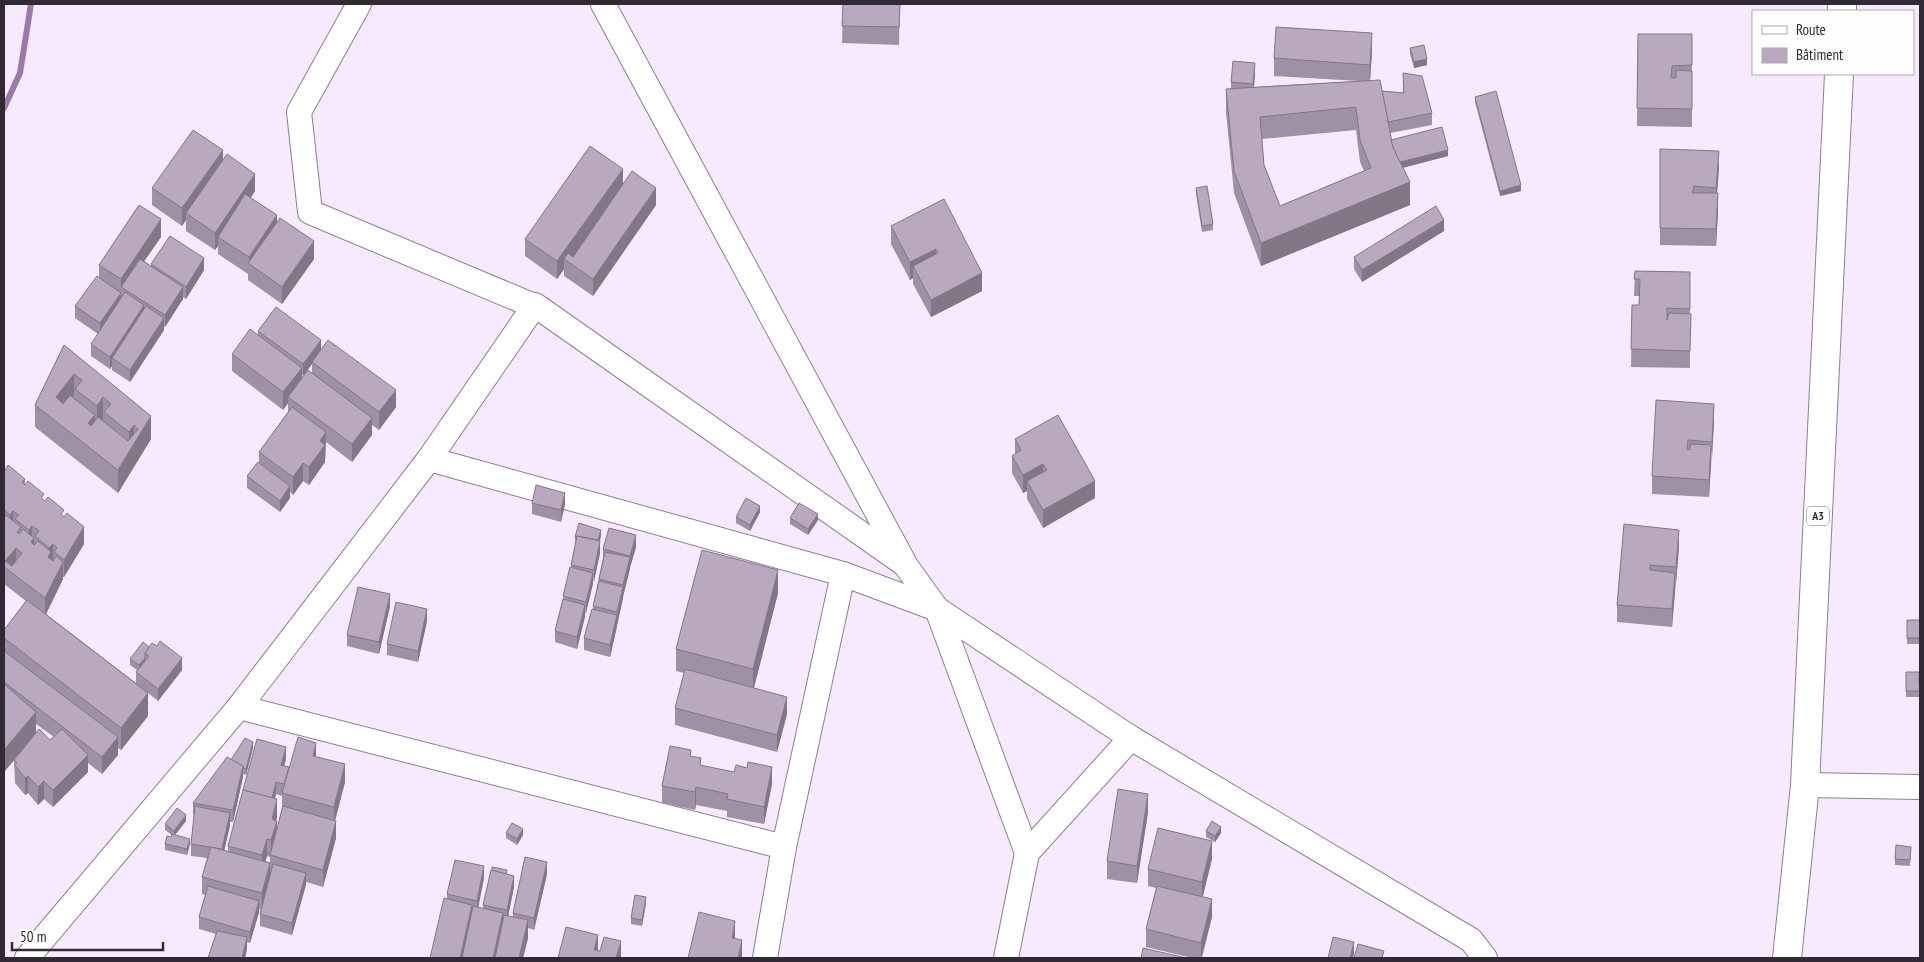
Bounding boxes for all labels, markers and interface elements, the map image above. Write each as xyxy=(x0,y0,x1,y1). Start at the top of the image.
legend xyxy=(1752,10,1914,75)
text: Route xyxy=(1796,20,1826,39)
text: Bâtiment xyxy=(1796,45,1843,64)
road number: A3 xyxy=(1807,506,1829,526)
scale bar xyxy=(12,920,164,952)
text: 50 m xyxy=(20,927,46,946)

